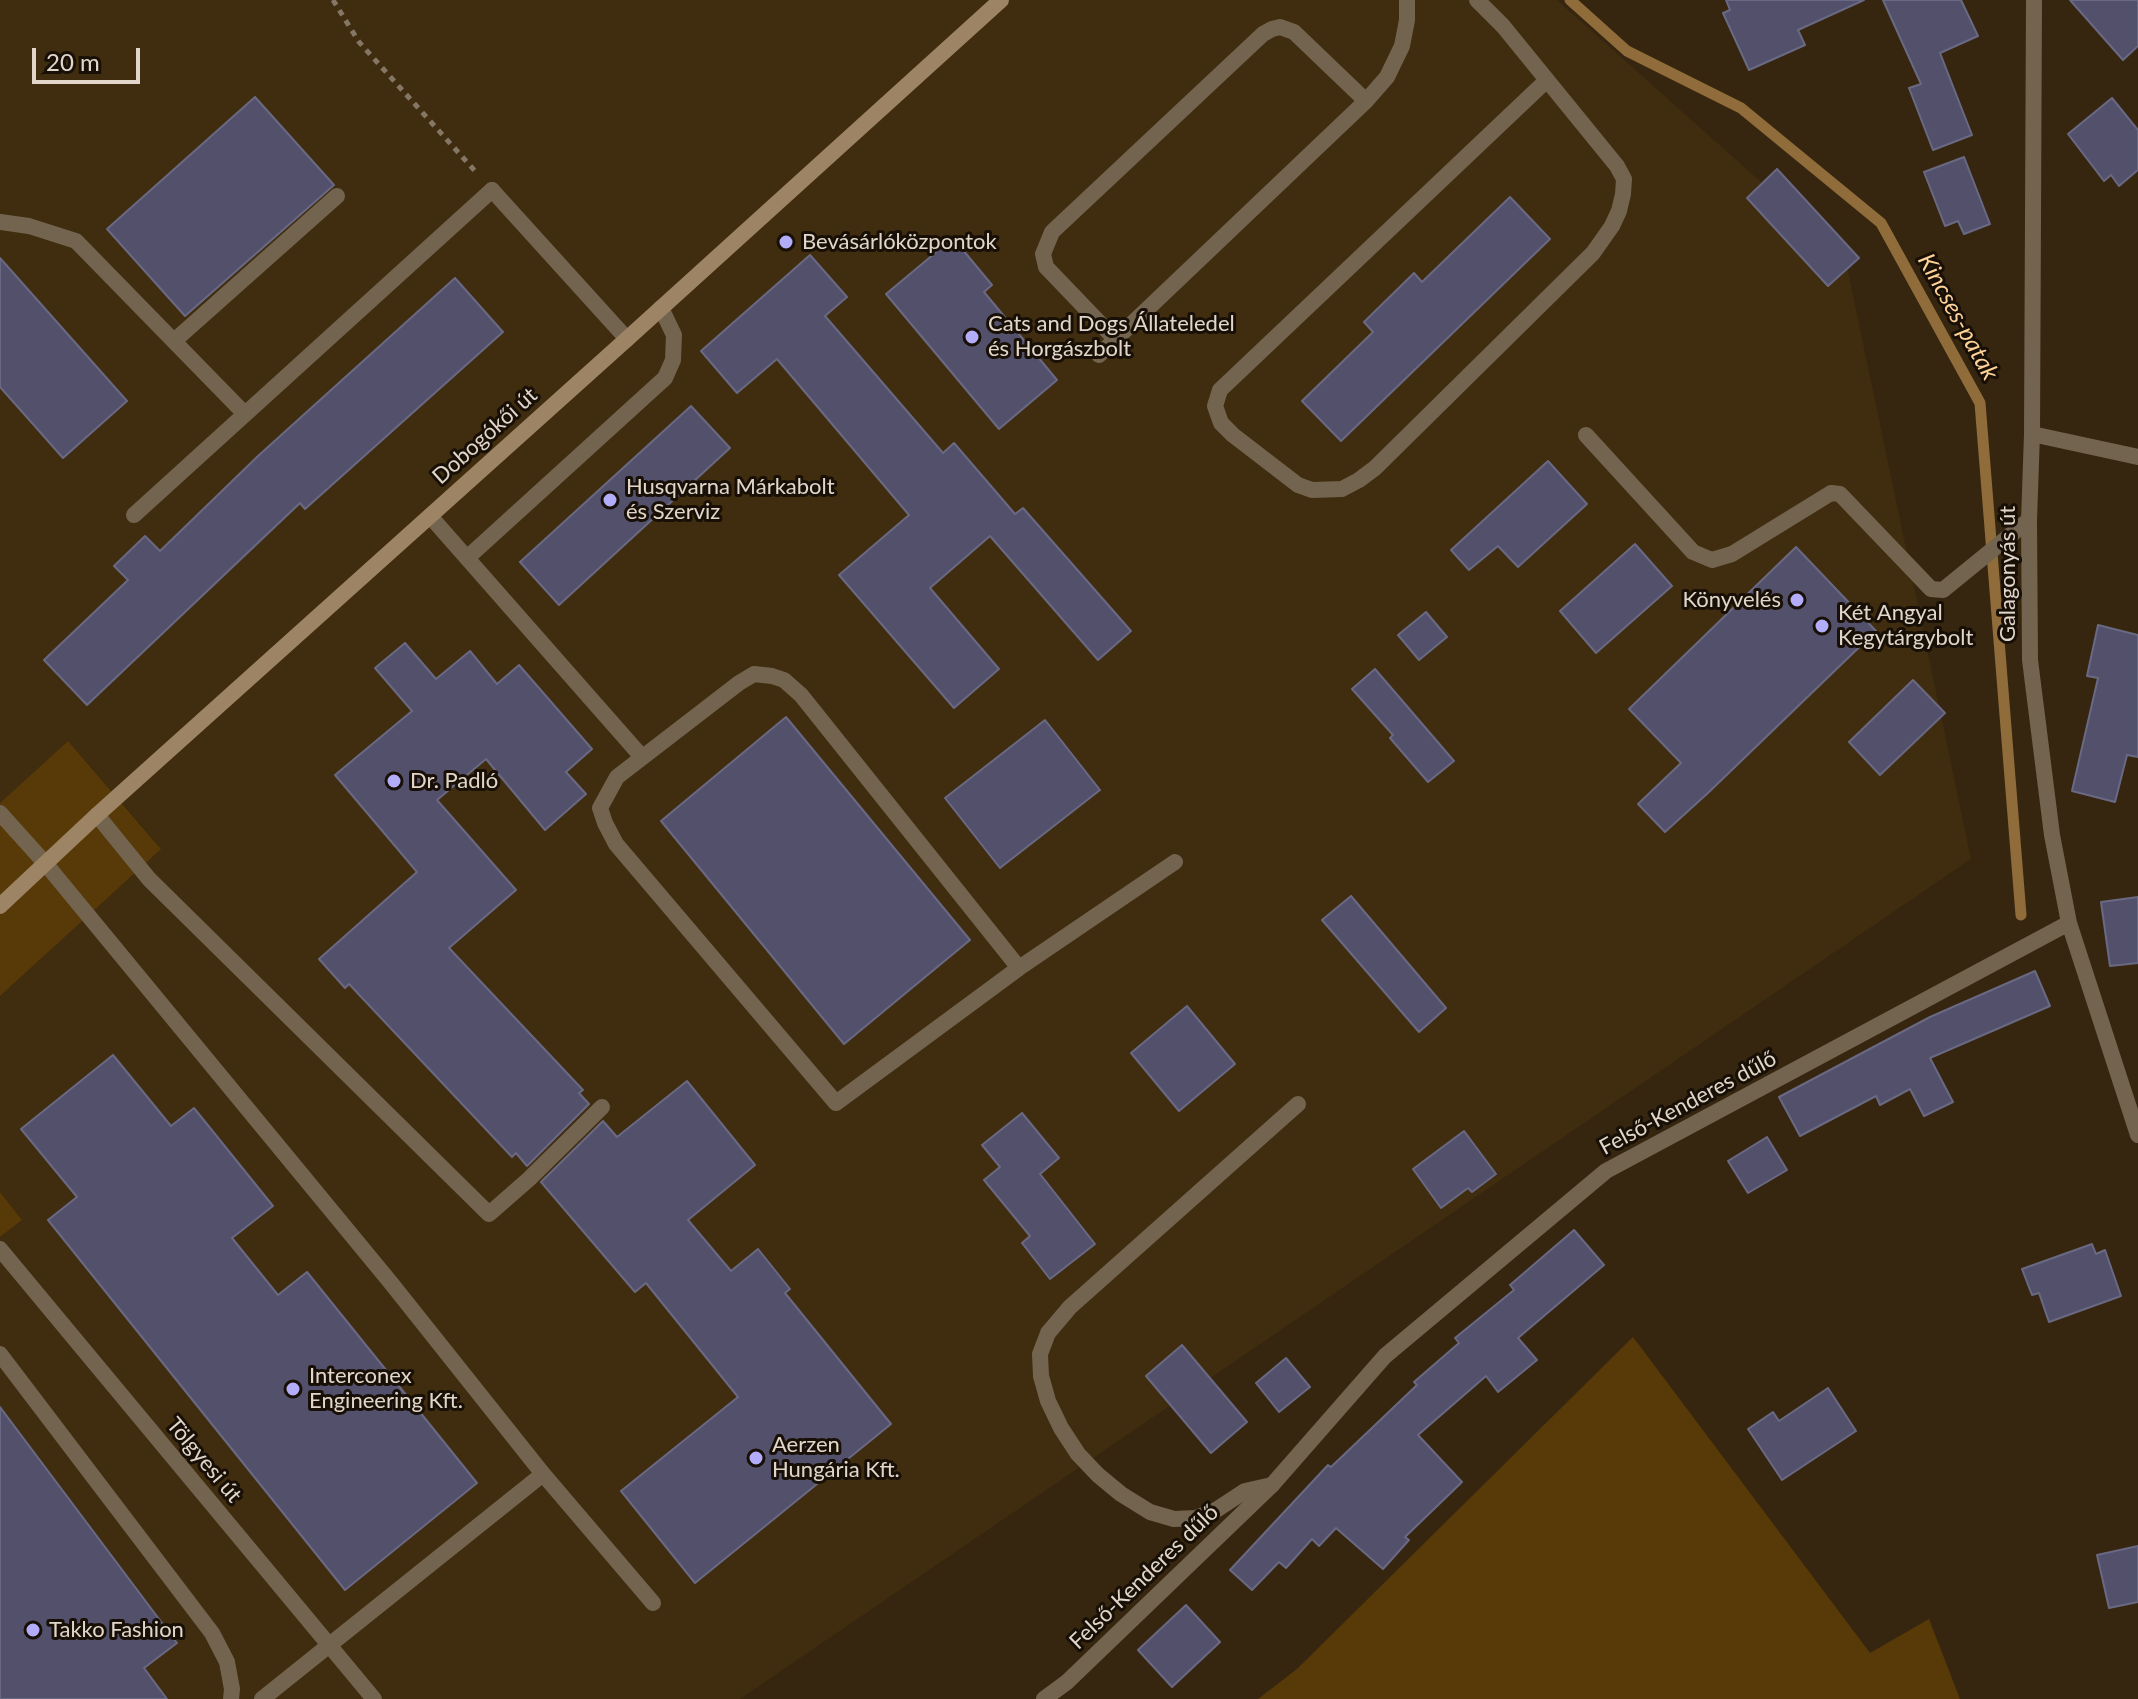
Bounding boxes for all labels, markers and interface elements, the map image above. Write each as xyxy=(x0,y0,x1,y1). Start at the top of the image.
scale bar xyxy=(36,32,144,82)
text: 20 m xyxy=(46,47,100,76)
place label: Bevásárlóközpontok xyxy=(802,229,997,255)
marker: Bevásárlóközpontok xyxy=(777,233,795,251)
water label: Kincses-patak xyxy=(1911,249,2005,385)
place label: Cats and Dogs Állateledel és Horgászbolt xyxy=(988,311,1235,362)
marker: Cats and Dogs Állateledel és Horgászbolt xyxy=(963,328,981,346)
street label: Dobogókői út xyxy=(427,382,543,490)
place label: Husqvarna Márkabolt és Szerviz xyxy=(626,474,835,526)
marker: Husqvarna Márkabolt és Szerviz xyxy=(601,491,619,509)
street label: Galagonyás út xyxy=(1995,506,2021,642)
place label: Könyvelés xyxy=(1682,587,1781,613)
marker: Könyvelés xyxy=(1788,591,1806,609)
place label: Két Angyal Kegytárgybolt xyxy=(1838,600,1973,652)
marker: Két Angyal Kegytárgybolt xyxy=(1813,617,1831,635)
place label: Dr. Padló xyxy=(410,768,498,794)
marker: Dr. Padló xyxy=(385,772,403,790)
street label: Felső-Kenderes dűlő xyxy=(1595,1045,1781,1161)
place label: Interconex Engineering Kft. xyxy=(309,1363,463,1414)
marker: Interconex Engineering Kft. xyxy=(284,1380,302,1398)
street label: Tölgyesi út xyxy=(161,1412,247,1508)
place label: Aerzen Hungária Kft. xyxy=(772,1432,900,1484)
marker: Aerzen Hungária Kft. xyxy=(747,1449,765,1467)
street label: Felső-Kenderes dűlő xyxy=(1064,1499,1224,1655)
place label: Takko Fashion xyxy=(49,1617,184,1643)
marker: Takko Fashion xyxy=(24,1621,42,1639)

